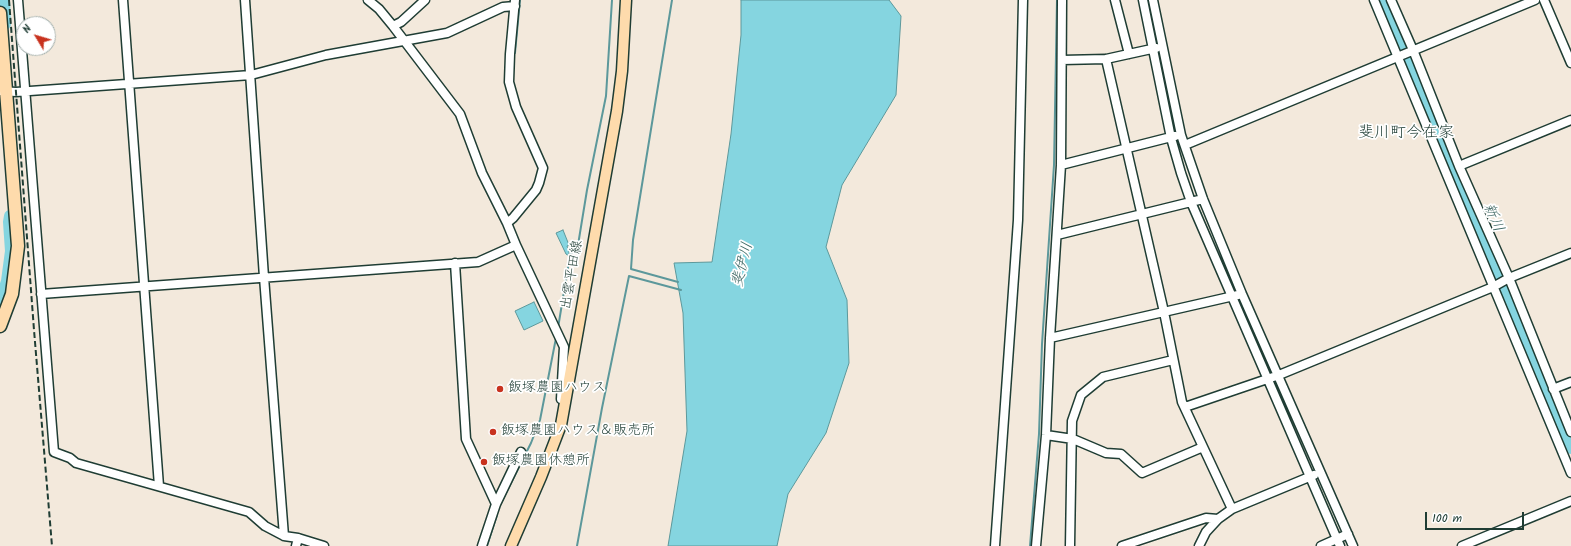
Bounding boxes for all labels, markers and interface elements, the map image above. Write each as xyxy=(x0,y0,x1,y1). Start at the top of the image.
north arrow xyxy=(16,16,56,56)
text: N xyxy=(18,21,37,38)
district label: 斐川町今在家 xyxy=(1358,124,1454,144)
water label: 新川 xyxy=(1478,201,1506,235)
street label: 出雲平田線 xyxy=(559,239,587,311)
water label: 斐伊川 xyxy=(730,241,758,289)
place label: 飯塚農園ハウス xyxy=(508,381,606,397)
marker: 飯塚農園ハウス xyxy=(495,384,505,394)
place label: 飯塚農園ハウス＆販売所 xyxy=(501,424,655,440)
marker: 飯塚農園ハウス＆販売所 xyxy=(488,427,498,437)
place label: 飯塚農園休憩所 xyxy=(492,454,590,470)
marker: 飯塚農園休憩所 xyxy=(479,457,489,467)
scale bar xyxy=(1427,504,1526,530)
text: 100 m xyxy=(1432,509,1462,528)

